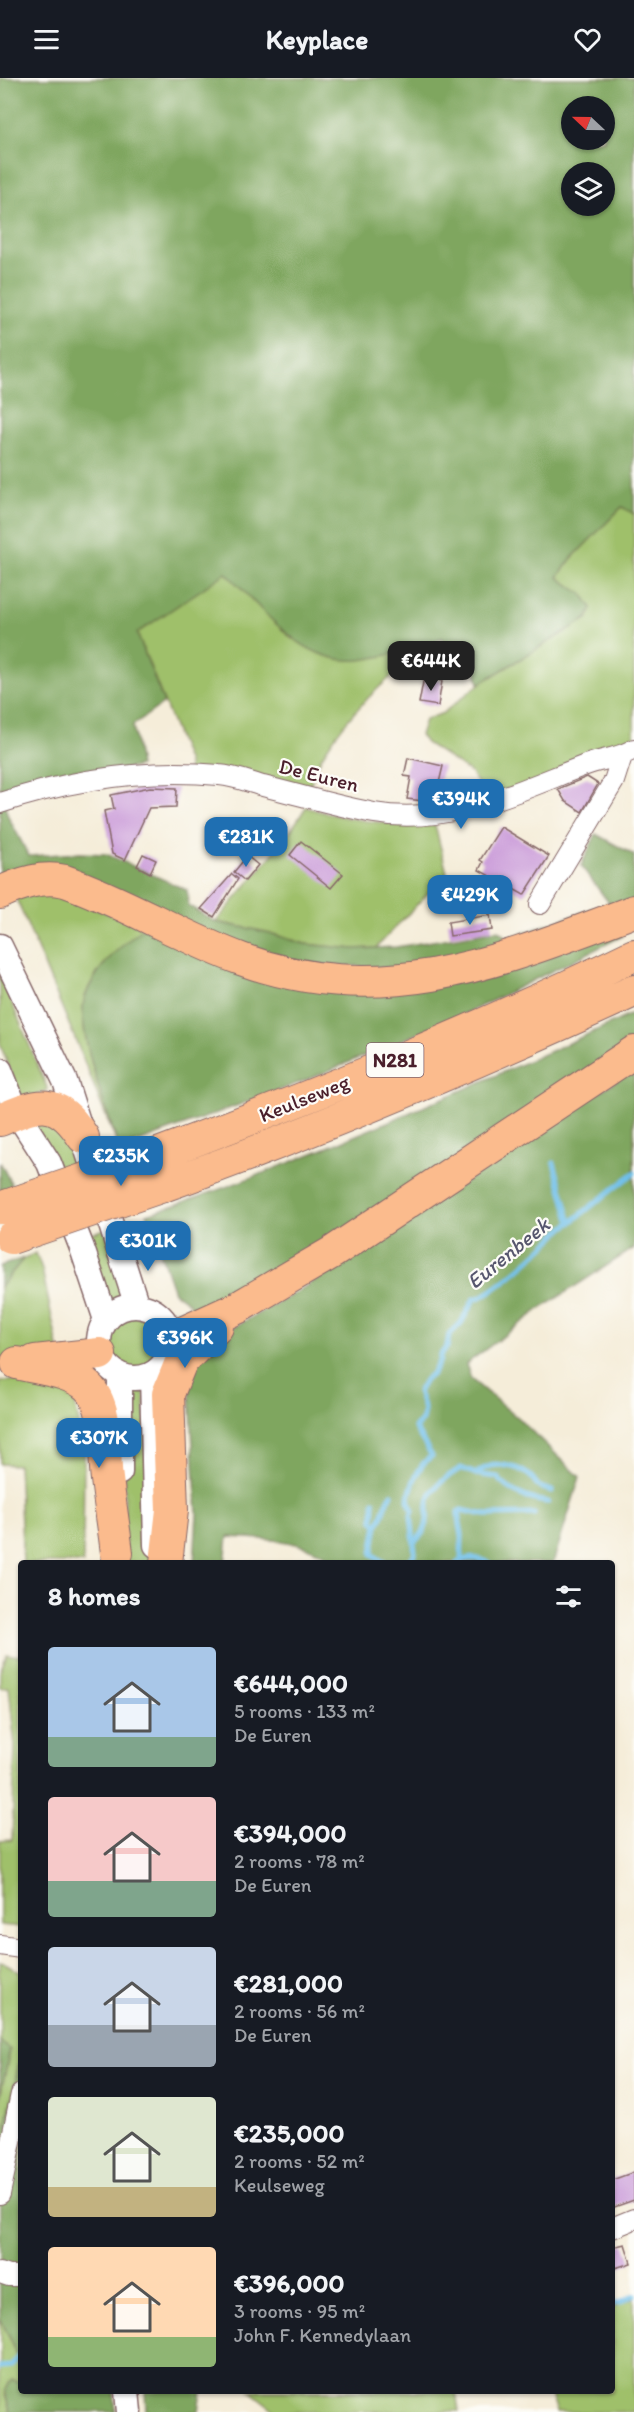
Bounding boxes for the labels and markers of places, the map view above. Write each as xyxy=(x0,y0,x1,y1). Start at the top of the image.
pin: €644K xyxy=(389,641,473,692)
pin: €394K xyxy=(419,779,503,830)
pin: €281K xyxy=(204,817,288,868)
pin: €429K xyxy=(428,875,512,926)
pin: €235K xyxy=(79,1136,163,1187)
pin: €301K xyxy=(106,1221,190,1272)
pin: €396K xyxy=(143,1318,227,1369)
pin: €307K xyxy=(57,1418,141,1469)

